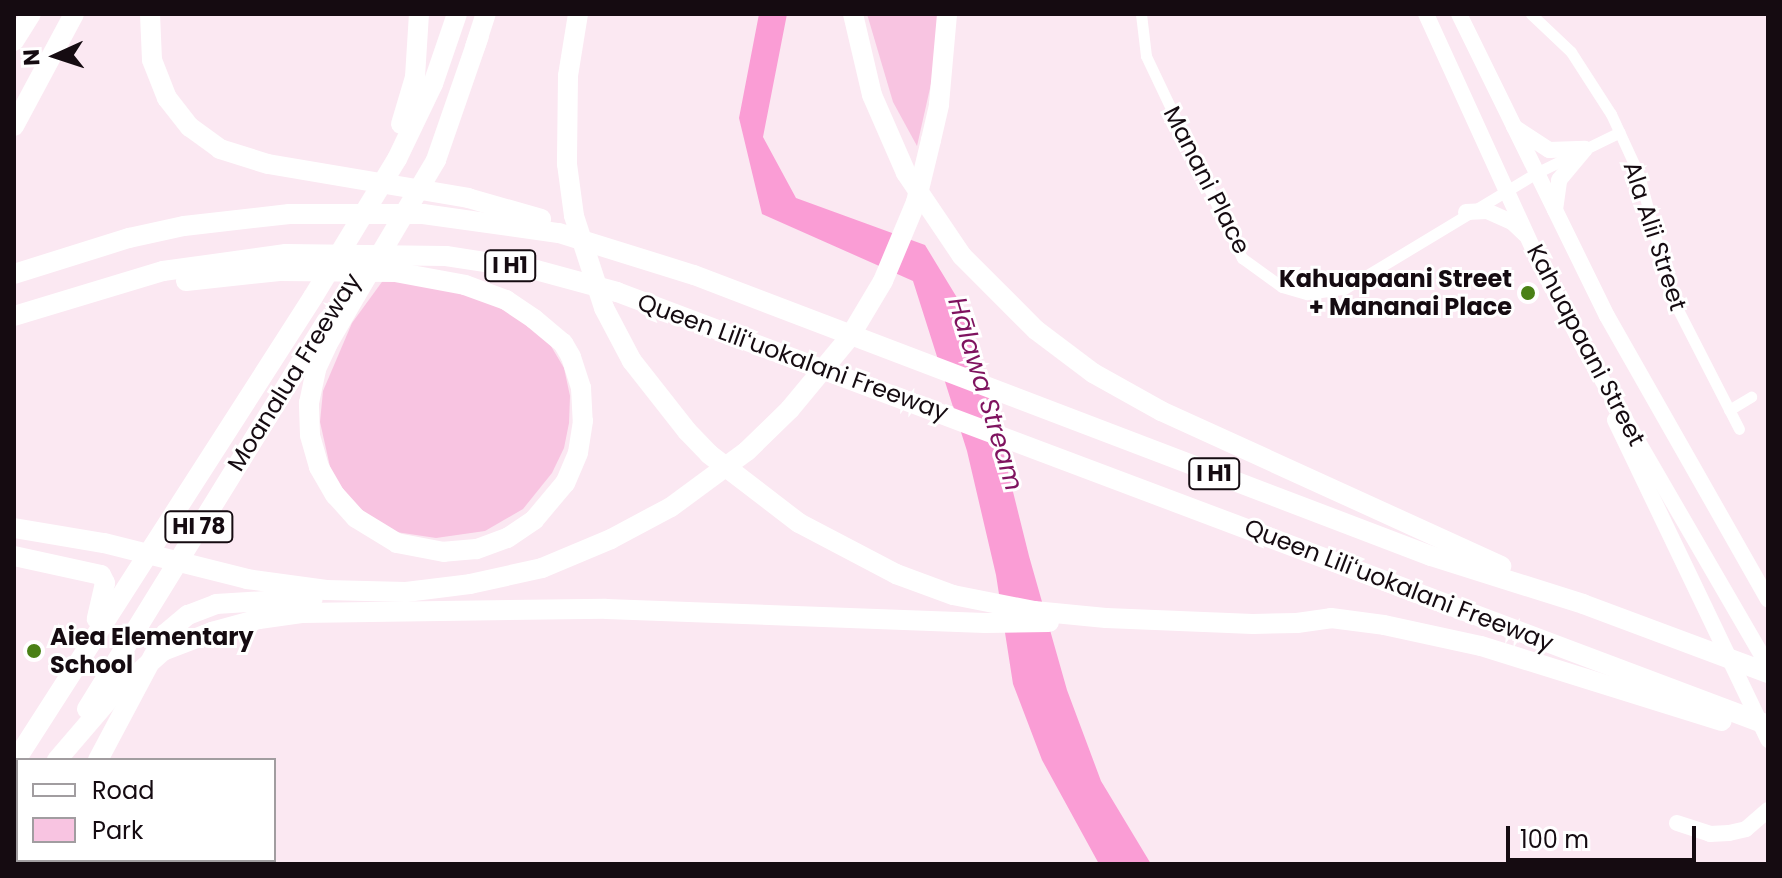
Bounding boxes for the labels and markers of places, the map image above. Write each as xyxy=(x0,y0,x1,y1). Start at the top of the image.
place label: Kahuapaani Street + Mananai Place xyxy=(1279,265,1512,321)
marker: Kahuapaani Street + Mananai Place xyxy=(1519,284,1537,302)
place label: Aiea Elementary School xyxy=(50,623,254,679)
marker: Aiea Elementary School xyxy=(25,642,43,660)

